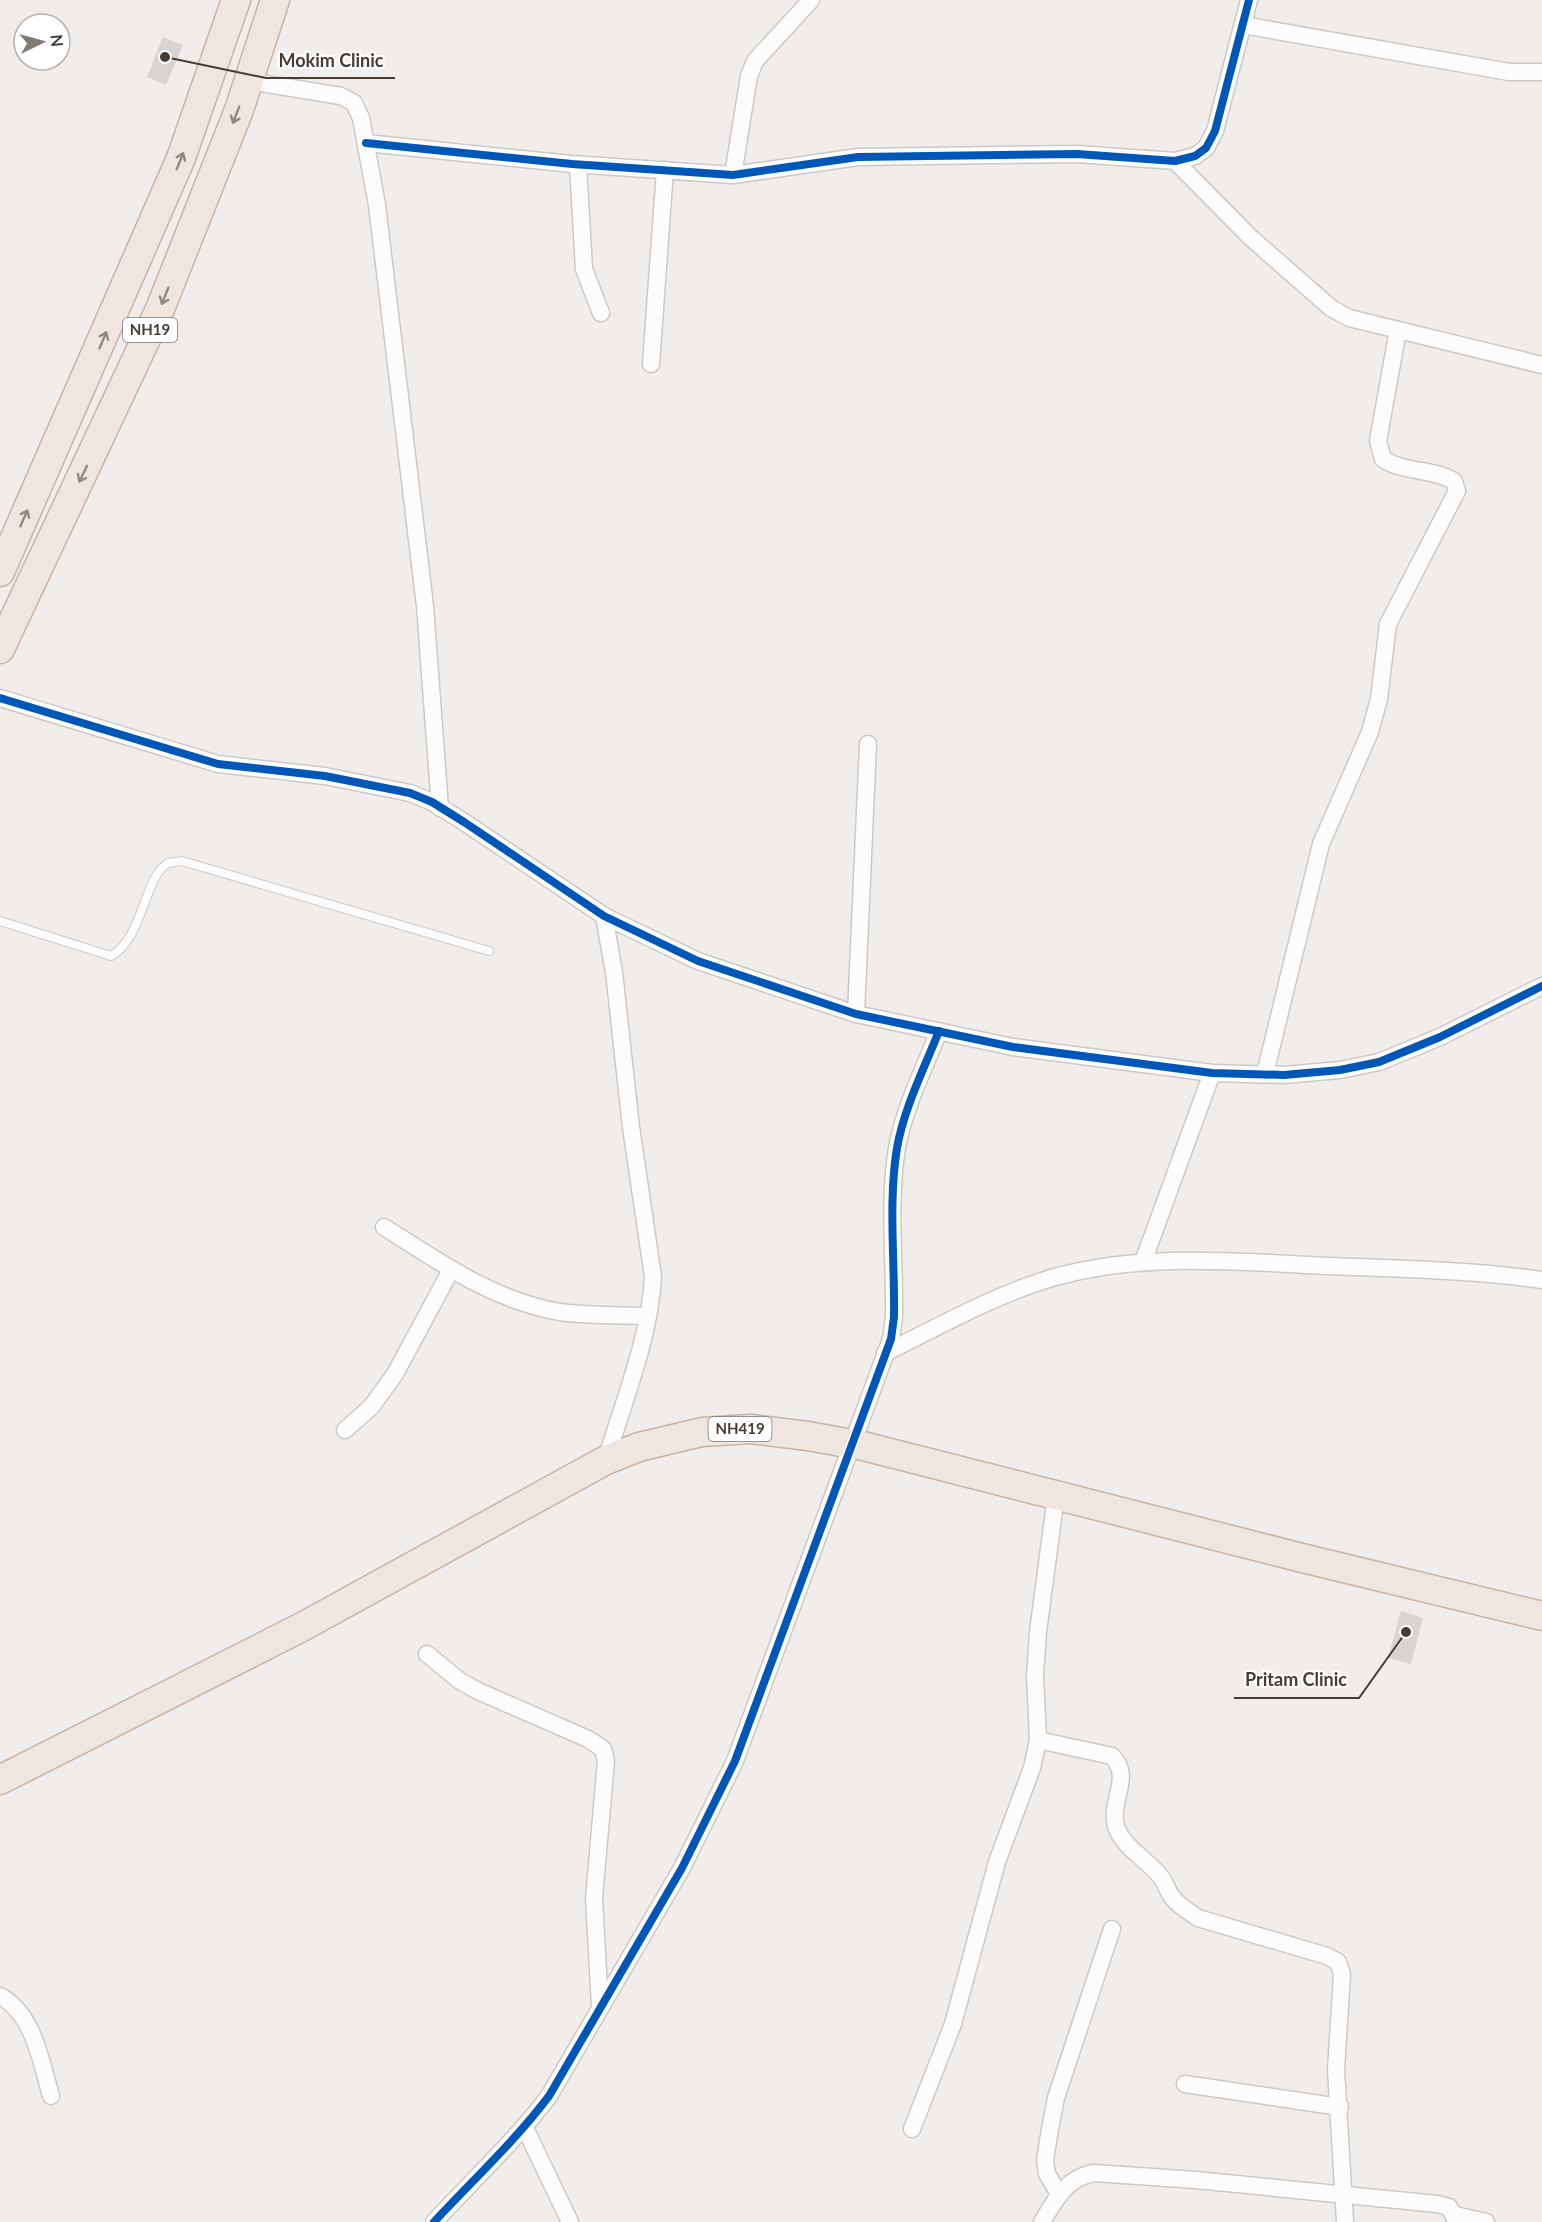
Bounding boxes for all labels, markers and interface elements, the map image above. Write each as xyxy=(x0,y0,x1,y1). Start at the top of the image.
north arrow xyxy=(12,12,72,72)
text: N xyxy=(47,34,67,48)
callout: Mokim Clinic xyxy=(266,42,395,78)
text: Mokim Clinic xyxy=(278,49,384,71)
one-way arrow xyxy=(230,105,241,124)
one-way arrow xyxy=(175,152,186,170)
one-way arrow xyxy=(159,287,170,305)
road number: NH19 xyxy=(123,318,177,342)
one-way arrow xyxy=(97,331,109,349)
one-way arrow xyxy=(77,464,89,482)
one-way arrow xyxy=(19,510,30,528)
road number: NH419 xyxy=(708,1417,771,1441)
callout: Pritam Clinic xyxy=(1234,1662,1359,1698)
text: Pritam Clinic xyxy=(1245,1668,1347,1690)

